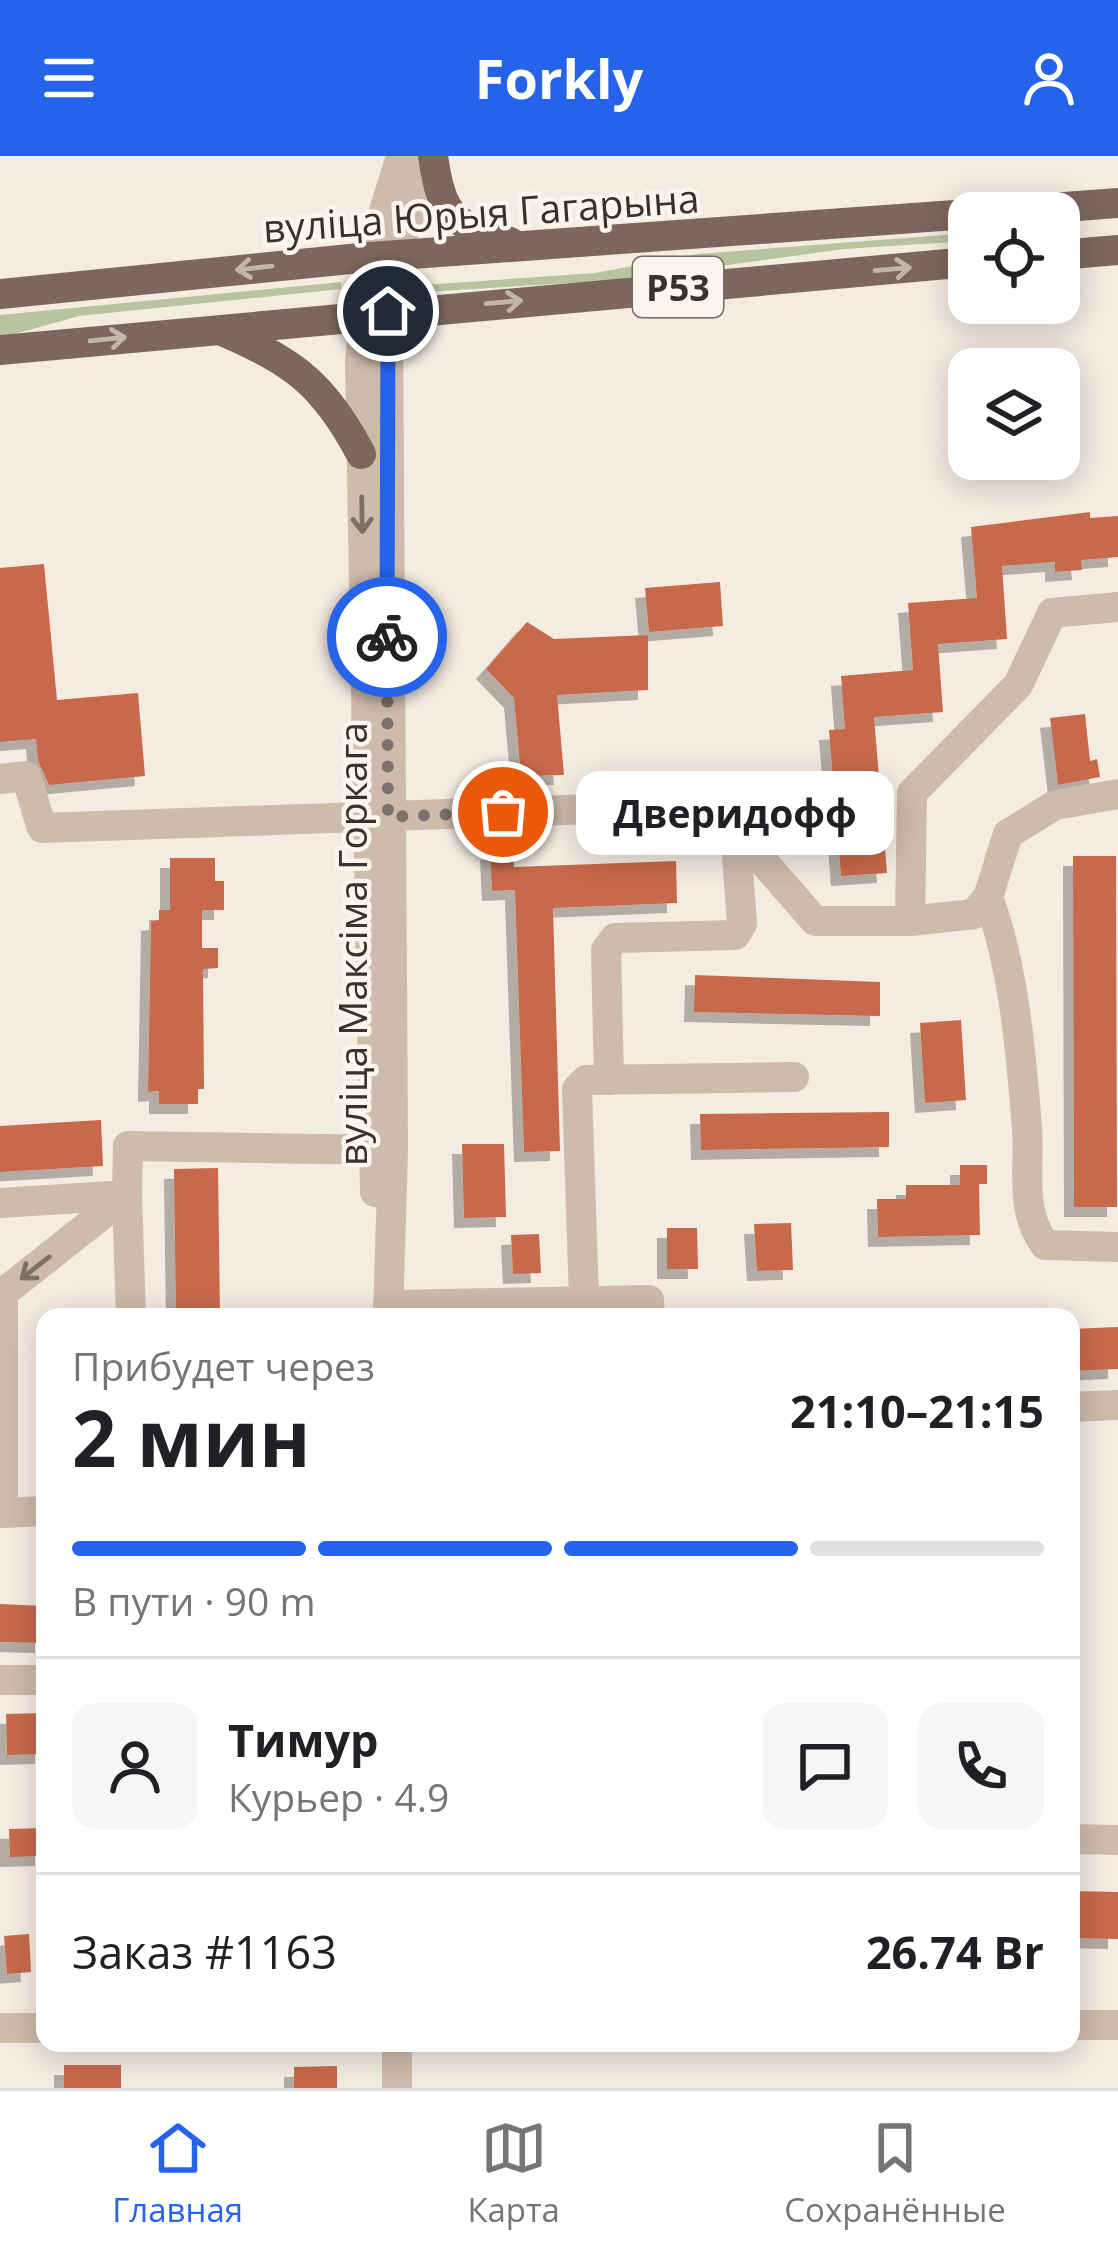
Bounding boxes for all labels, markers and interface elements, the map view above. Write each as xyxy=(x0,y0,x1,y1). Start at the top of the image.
text: Forkly xyxy=(475,41,643,115)
icon: menu xyxy=(36,45,102,111)
icon: person xyxy=(1016,45,1082,111)
street label: вуліца Юрыя Гагарына xyxy=(261,170,701,254)
map controls xyxy=(948,192,1080,480)
button: locate xyxy=(948,192,1080,324)
road number: Р53 xyxy=(633,257,723,317)
one-way arrow xyxy=(873,257,912,280)
one-way arrow xyxy=(235,258,274,280)
pin xyxy=(337,260,439,362)
icon: home xyxy=(355,278,421,344)
one-way arrow xyxy=(484,290,523,313)
one-way arrow xyxy=(88,327,127,350)
button: layers xyxy=(948,348,1080,480)
one-way arrow xyxy=(350,495,373,534)
courier xyxy=(327,577,447,697)
icon: bike xyxy=(354,604,420,670)
street label: вуліца Максіма Горкага xyxy=(325,722,378,1166)
pin xyxy=(452,761,554,863)
callout: Дверидофф xyxy=(575,770,893,854)
icon: bag xyxy=(470,779,536,845)
text: Дверидофф xyxy=(613,786,857,839)
one-way arrow xyxy=(20,1254,52,1281)
text: Прибудет через xyxy=(72,1339,375,1392)
text: 21:10–21:15 xyxy=(790,1380,1044,1441)
text: 2 мин xyxy=(72,1384,311,1490)
text: В пути · 90 m xyxy=(72,1574,316,1627)
button: person xyxy=(72,1703,198,1829)
button: chat xyxy=(762,1703,888,1829)
button: phone xyxy=(918,1703,1044,1829)
text: Тимур xyxy=(228,1709,379,1770)
text: Курьер · 4.9 xyxy=(228,1770,449,1823)
text: Заказ #1163 xyxy=(72,1921,337,1982)
text: 26.74 Br xyxy=(866,1921,1044,1982)
tab: Главная xyxy=(112,2115,243,2232)
tab: Карта xyxy=(467,2115,560,2232)
tab: Сохранённые xyxy=(784,2115,1006,2232)

